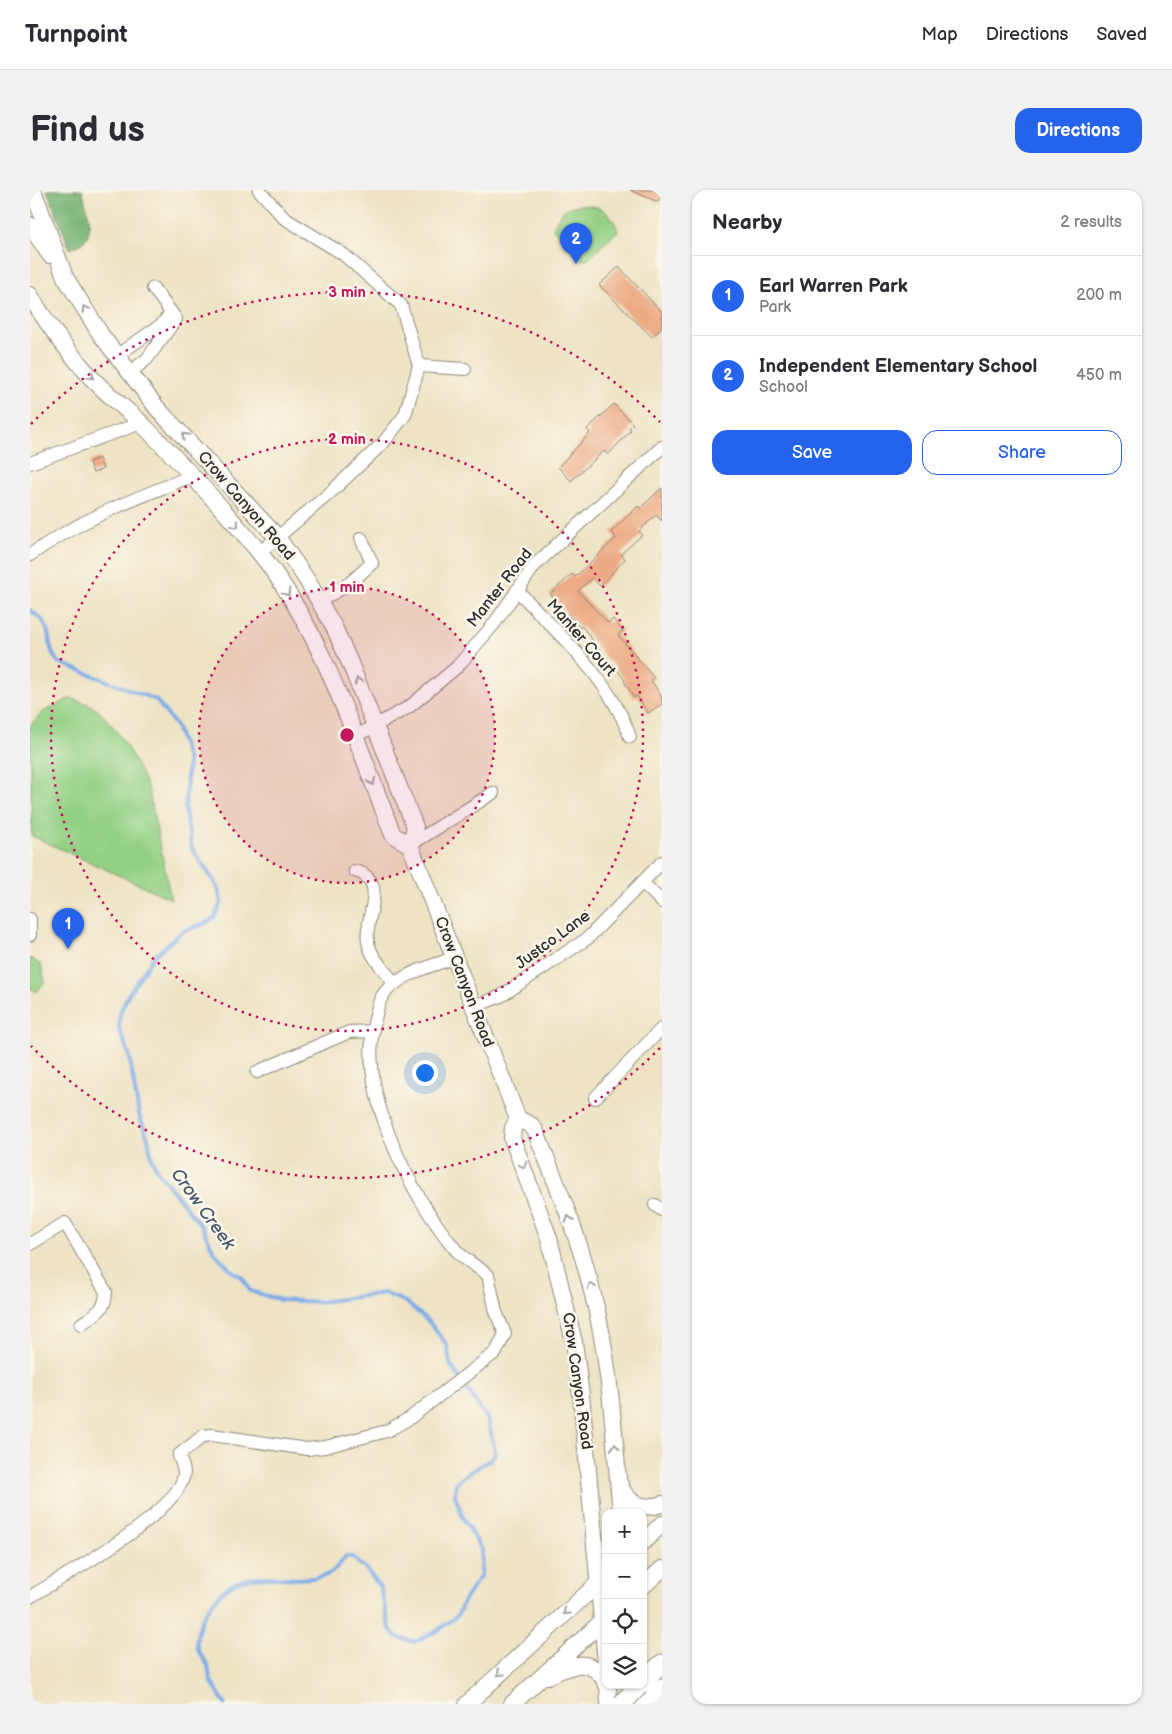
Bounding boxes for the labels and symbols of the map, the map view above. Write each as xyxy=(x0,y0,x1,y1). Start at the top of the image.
pin: 2 xyxy=(560,223,592,264)
text: 3 min xyxy=(328,283,366,302)
one-way arrow xyxy=(81,305,91,314)
one-way arrow xyxy=(85,370,94,379)
text: 2 min xyxy=(328,430,366,449)
one-way arrow xyxy=(182,433,191,442)
street label: Crow Canyon Road xyxy=(193,448,299,564)
one-way arrow xyxy=(230,519,238,528)
street label: Manter Road xyxy=(463,545,537,631)
text: 1 min xyxy=(329,578,365,597)
one-way arrow xyxy=(281,588,290,597)
street label: Manter Court xyxy=(542,596,620,681)
one-way arrow xyxy=(354,678,364,686)
centre of rings xyxy=(338,726,356,744)
one-way arrow xyxy=(365,777,376,786)
street label: Justco Lane xyxy=(512,906,595,973)
pin: 1 xyxy=(52,908,84,949)
street label: Crow Canyon Road xyxy=(430,914,498,1050)
your location xyxy=(412,1060,438,1086)
one-way arrow xyxy=(516,1160,527,1169)
water label: Crow Creek xyxy=(166,1164,240,1255)
one-way arrow xyxy=(565,1215,575,1224)
one-way arrow xyxy=(586,1282,597,1291)
street label: Crow Canyon Road xyxy=(558,1311,596,1451)
one-way arrow xyxy=(609,1442,620,1450)
one-way arrow xyxy=(563,1606,572,1615)
one-way arrow xyxy=(497,1667,506,1676)

